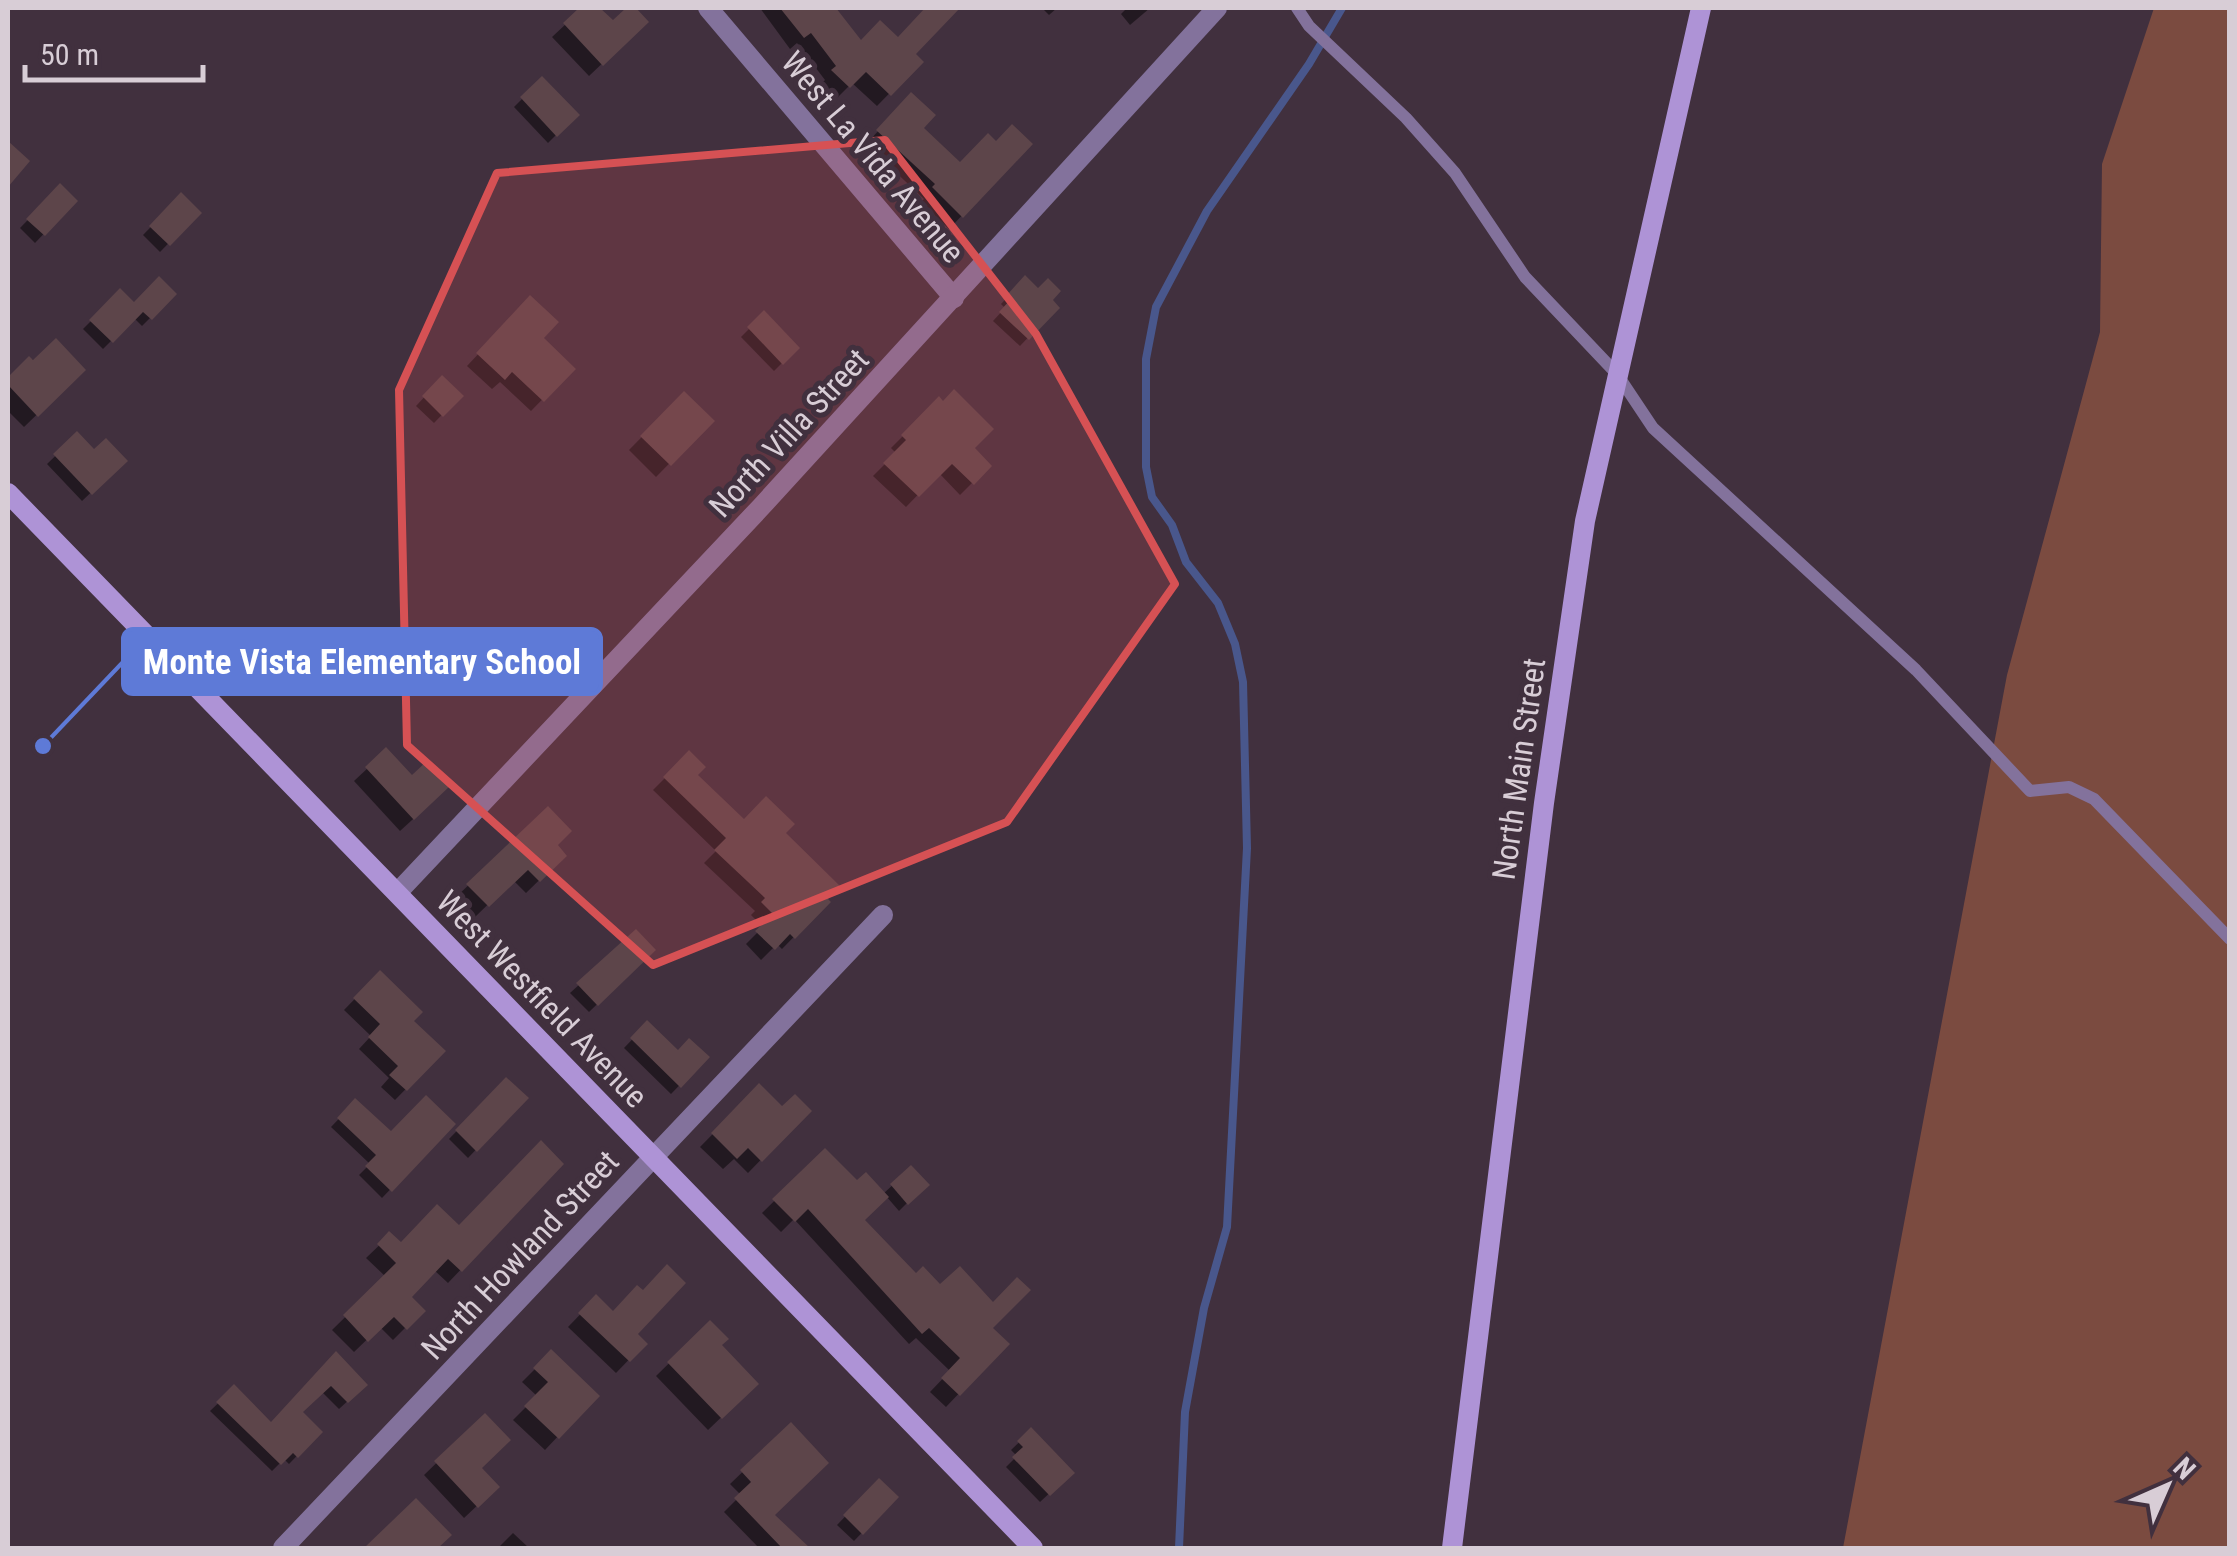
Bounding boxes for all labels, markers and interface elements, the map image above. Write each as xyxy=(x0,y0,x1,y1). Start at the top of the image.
scale bar xyxy=(25,20,202,82)
text: 50 m xyxy=(40,37,99,72)
street label: West La Vida Avenue xyxy=(774,44,972,270)
street label: North Villa Street xyxy=(701,341,877,525)
callout: Monte Vista Elementary School xyxy=(123,629,601,694)
text: Monte Vista Elementary School xyxy=(143,642,581,683)
street label: North Main Street xyxy=(1485,656,1553,882)
street label: West Westfield Avenue xyxy=(429,883,655,1115)
street label: North Howland Street xyxy=(413,1143,627,1367)
north arrow xyxy=(2117,1436,2217,1536)
text: N xyxy=(2167,1451,2202,1486)

